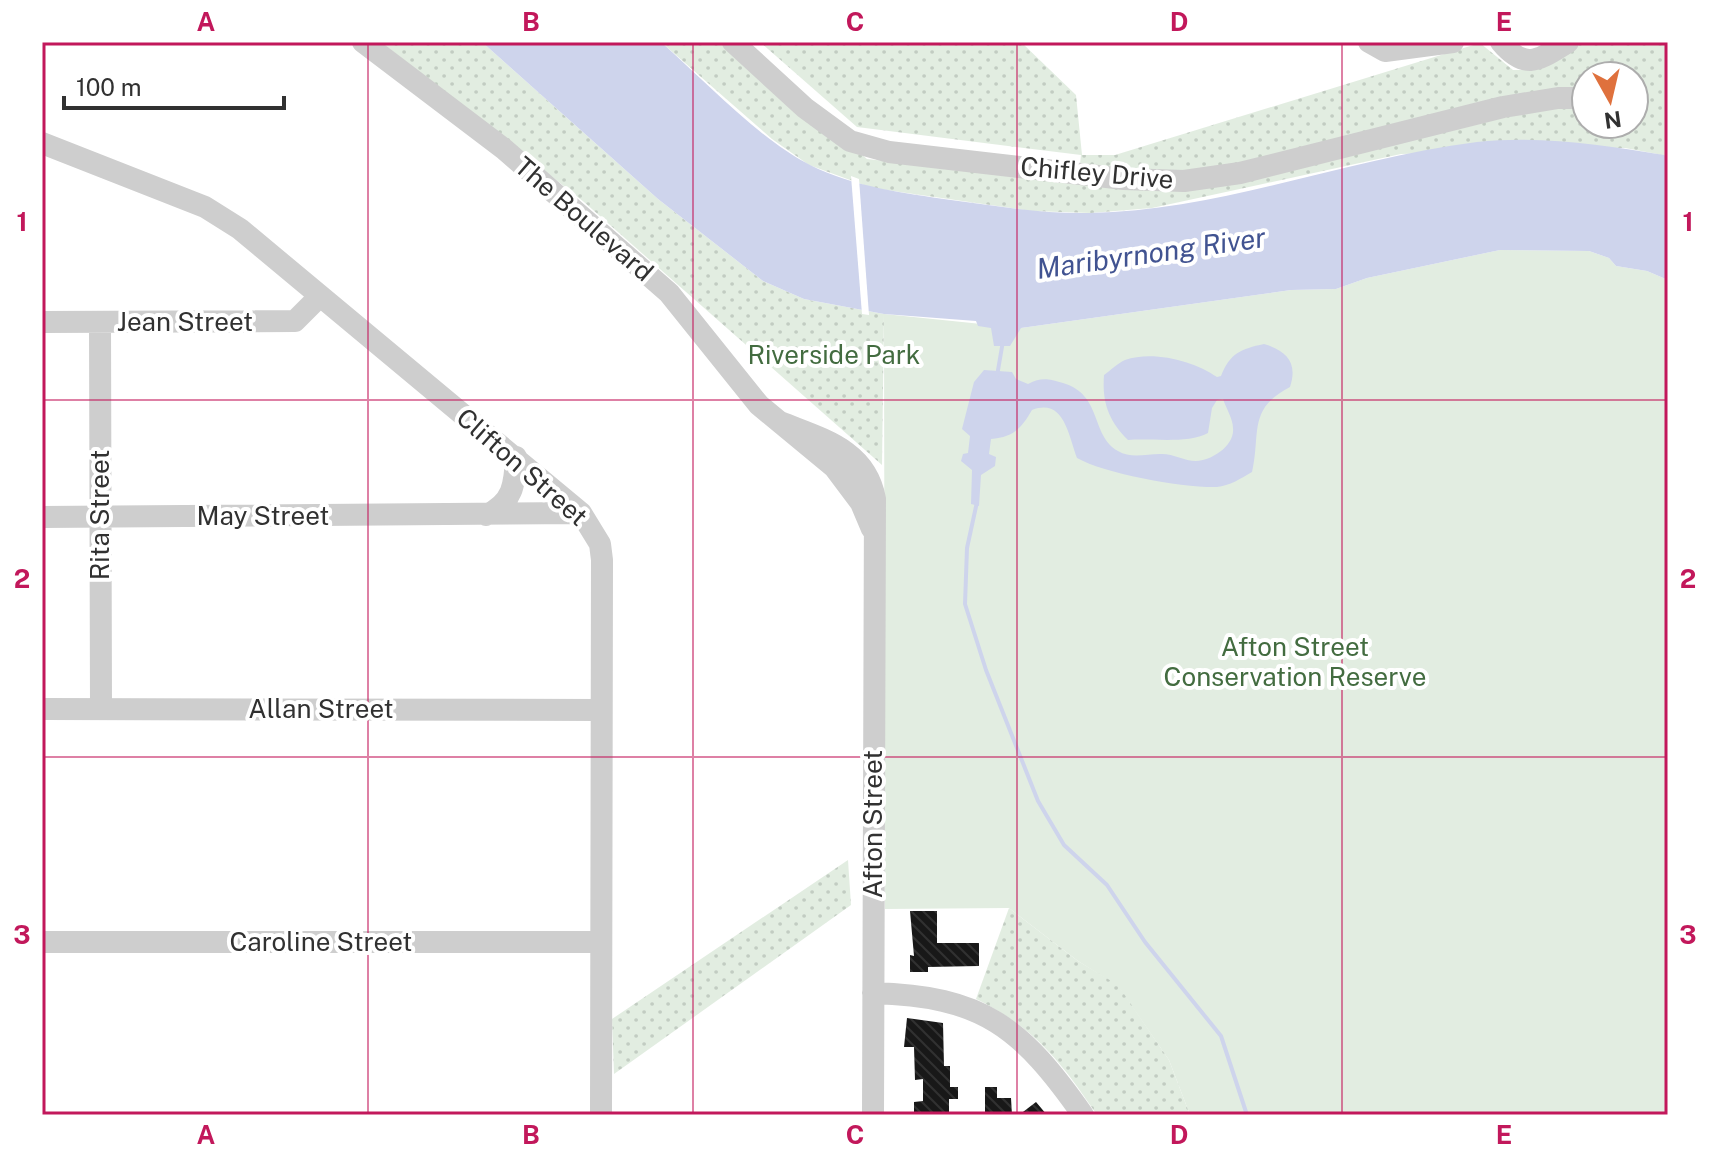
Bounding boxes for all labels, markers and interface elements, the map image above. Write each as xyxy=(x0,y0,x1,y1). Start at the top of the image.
text: A xyxy=(197,6,216,37)
text: B xyxy=(522,6,540,37)
text: C xyxy=(846,6,864,37)
text: D xyxy=(1170,6,1188,37)
text: E xyxy=(1496,6,1512,37)
scale bar xyxy=(64,60,284,110)
north arrow xyxy=(1570,60,1650,140)
text: 100 m xyxy=(76,73,142,101)
text: N xyxy=(1602,106,1623,134)
street label: The Boulevard xyxy=(509,150,660,287)
street label: Chifley Drive xyxy=(1019,150,1175,195)
text: 1 xyxy=(16,206,28,237)
text: 1 xyxy=(1682,206,1694,237)
water label: Maribyrnong River xyxy=(1034,220,1268,285)
street label: Jean Street xyxy=(117,306,253,337)
park label: Riverside Park xyxy=(748,339,920,370)
street label: Clifton Street xyxy=(451,401,594,532)
street label: Rita Street xyxy=(84,450,115,580)
street label: May Street xyxy=(197,500,329,531)
text: 2 xyxy=(14,563,30,594)
text: 2 xyxy=(1680,563,1696,594)
park label: Afton Street Conservation Reserve xyxy=(1164,631,1426,692)
street label: Allan Street xyxy=(248,693,394,724)
street label: Afton Street xyxy=(857,750,888,898)
text: 3 xyxy=(13,919,31,950)
text: 3 xyxy=(1679,919,1697,950)
street label: Caroline Street xyxy=(230,926,412,957)
text: A xyxy=(197,1119,216,1150)
text: B xyxy=(522,1119,540,1150)
text: C xyxy=(846,1119,864,1150)
text: D xyxy=(1170,1119,1188,1150)
text: E xyxy=(1496,1119,1512,1150)

